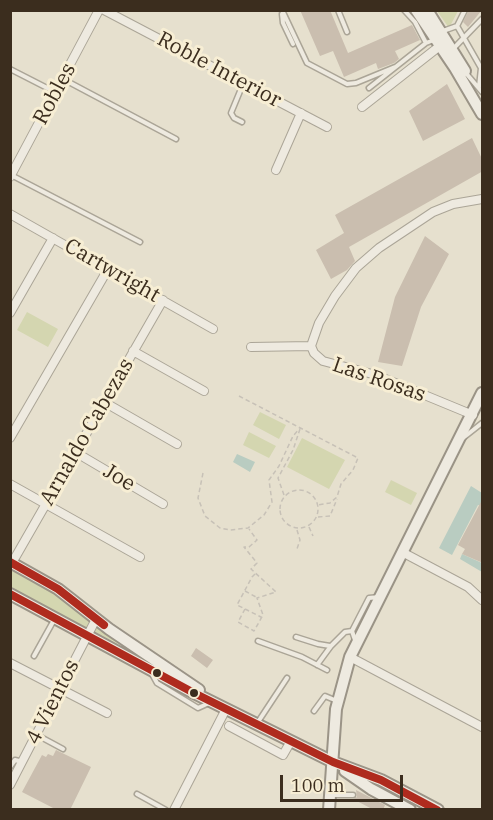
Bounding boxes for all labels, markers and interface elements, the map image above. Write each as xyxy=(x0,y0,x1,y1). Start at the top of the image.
street label: Roble Interior xyxy=(153,27,285,113)
street label: Robles xyxy=(28,59,82,129)
street label: Cartwright xyxy=(60,234,164,308)
street label: Las Rosas xyxy=(329,352,429,408)
street label: Arnaldo Cabezas xyxy=(35,354,139,510)
street label: Joe xyxy=(98,459,140,497)
street label: 4 Vientos xyxy=(21,655,85,749)
unlabelled marker xyxy=(151,667,163,679)
unlabelled marker xyxy=(188,687,200,699)
scale bar xyxy=(283,763,406,801)
text: 100 m xyxy=(291,774,345,797)

